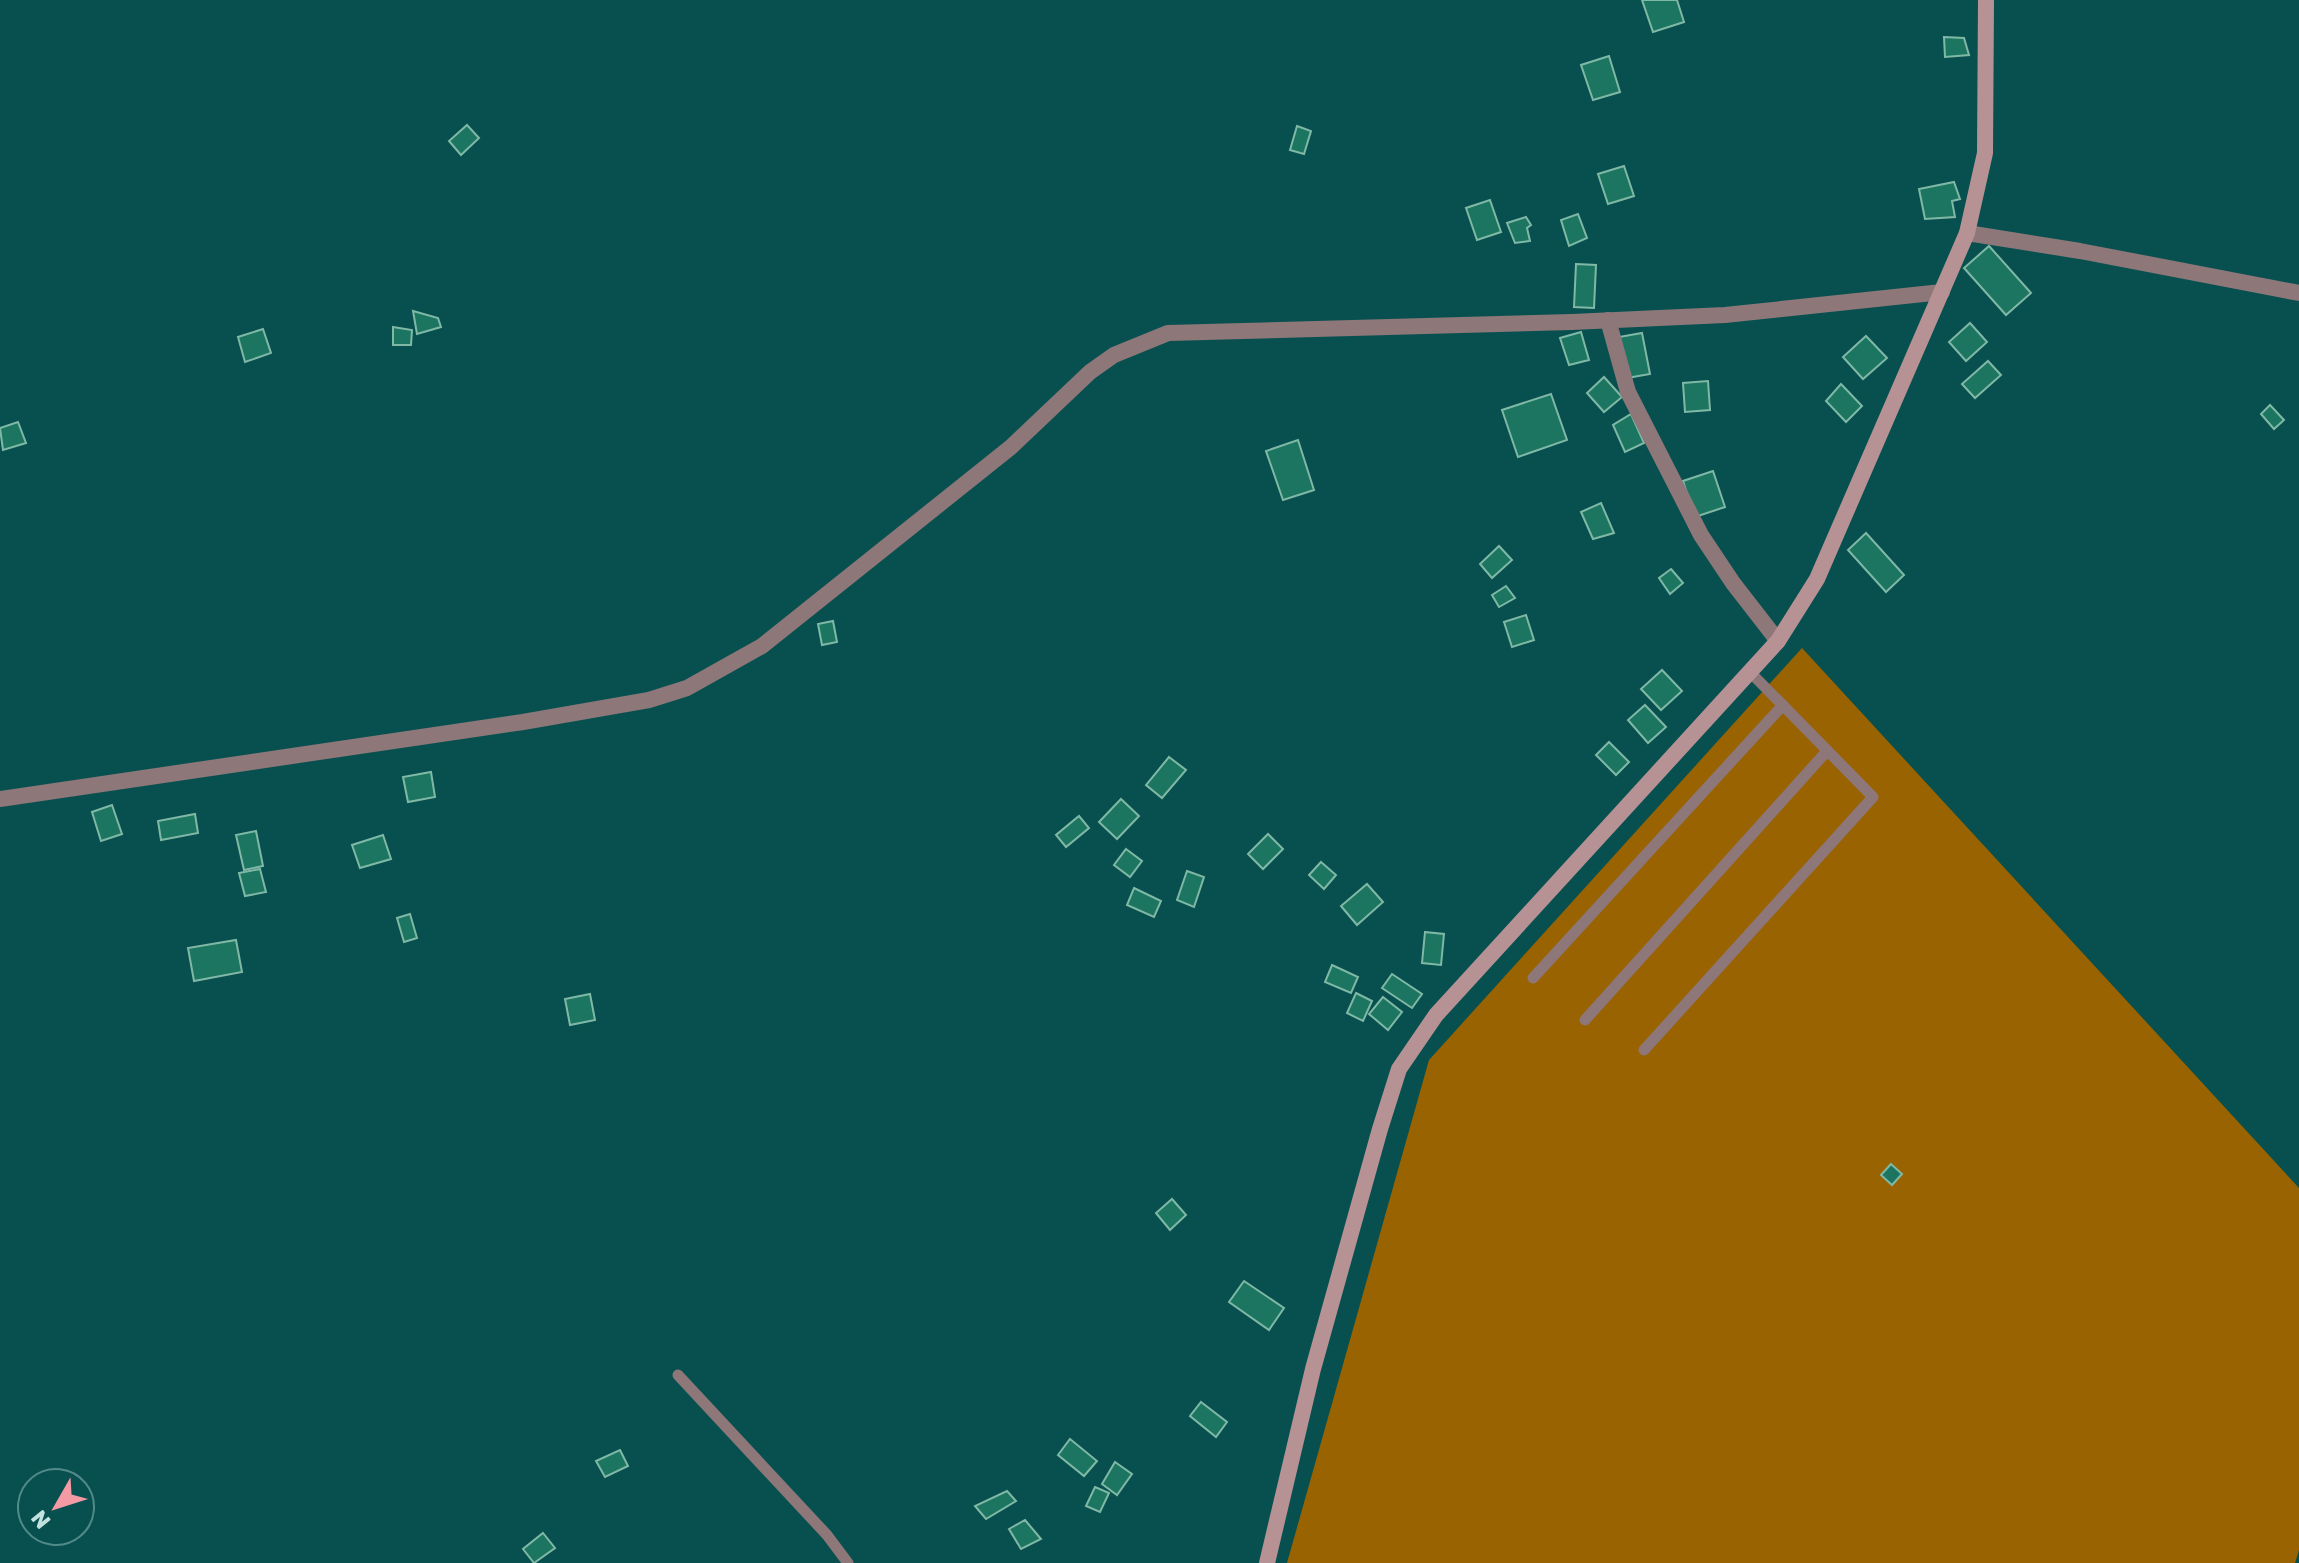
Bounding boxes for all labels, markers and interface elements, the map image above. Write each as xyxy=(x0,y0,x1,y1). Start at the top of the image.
north arrow xyxy=(16,1467,96,1547)
text: N xyxy=(25,1505,56,1534)

